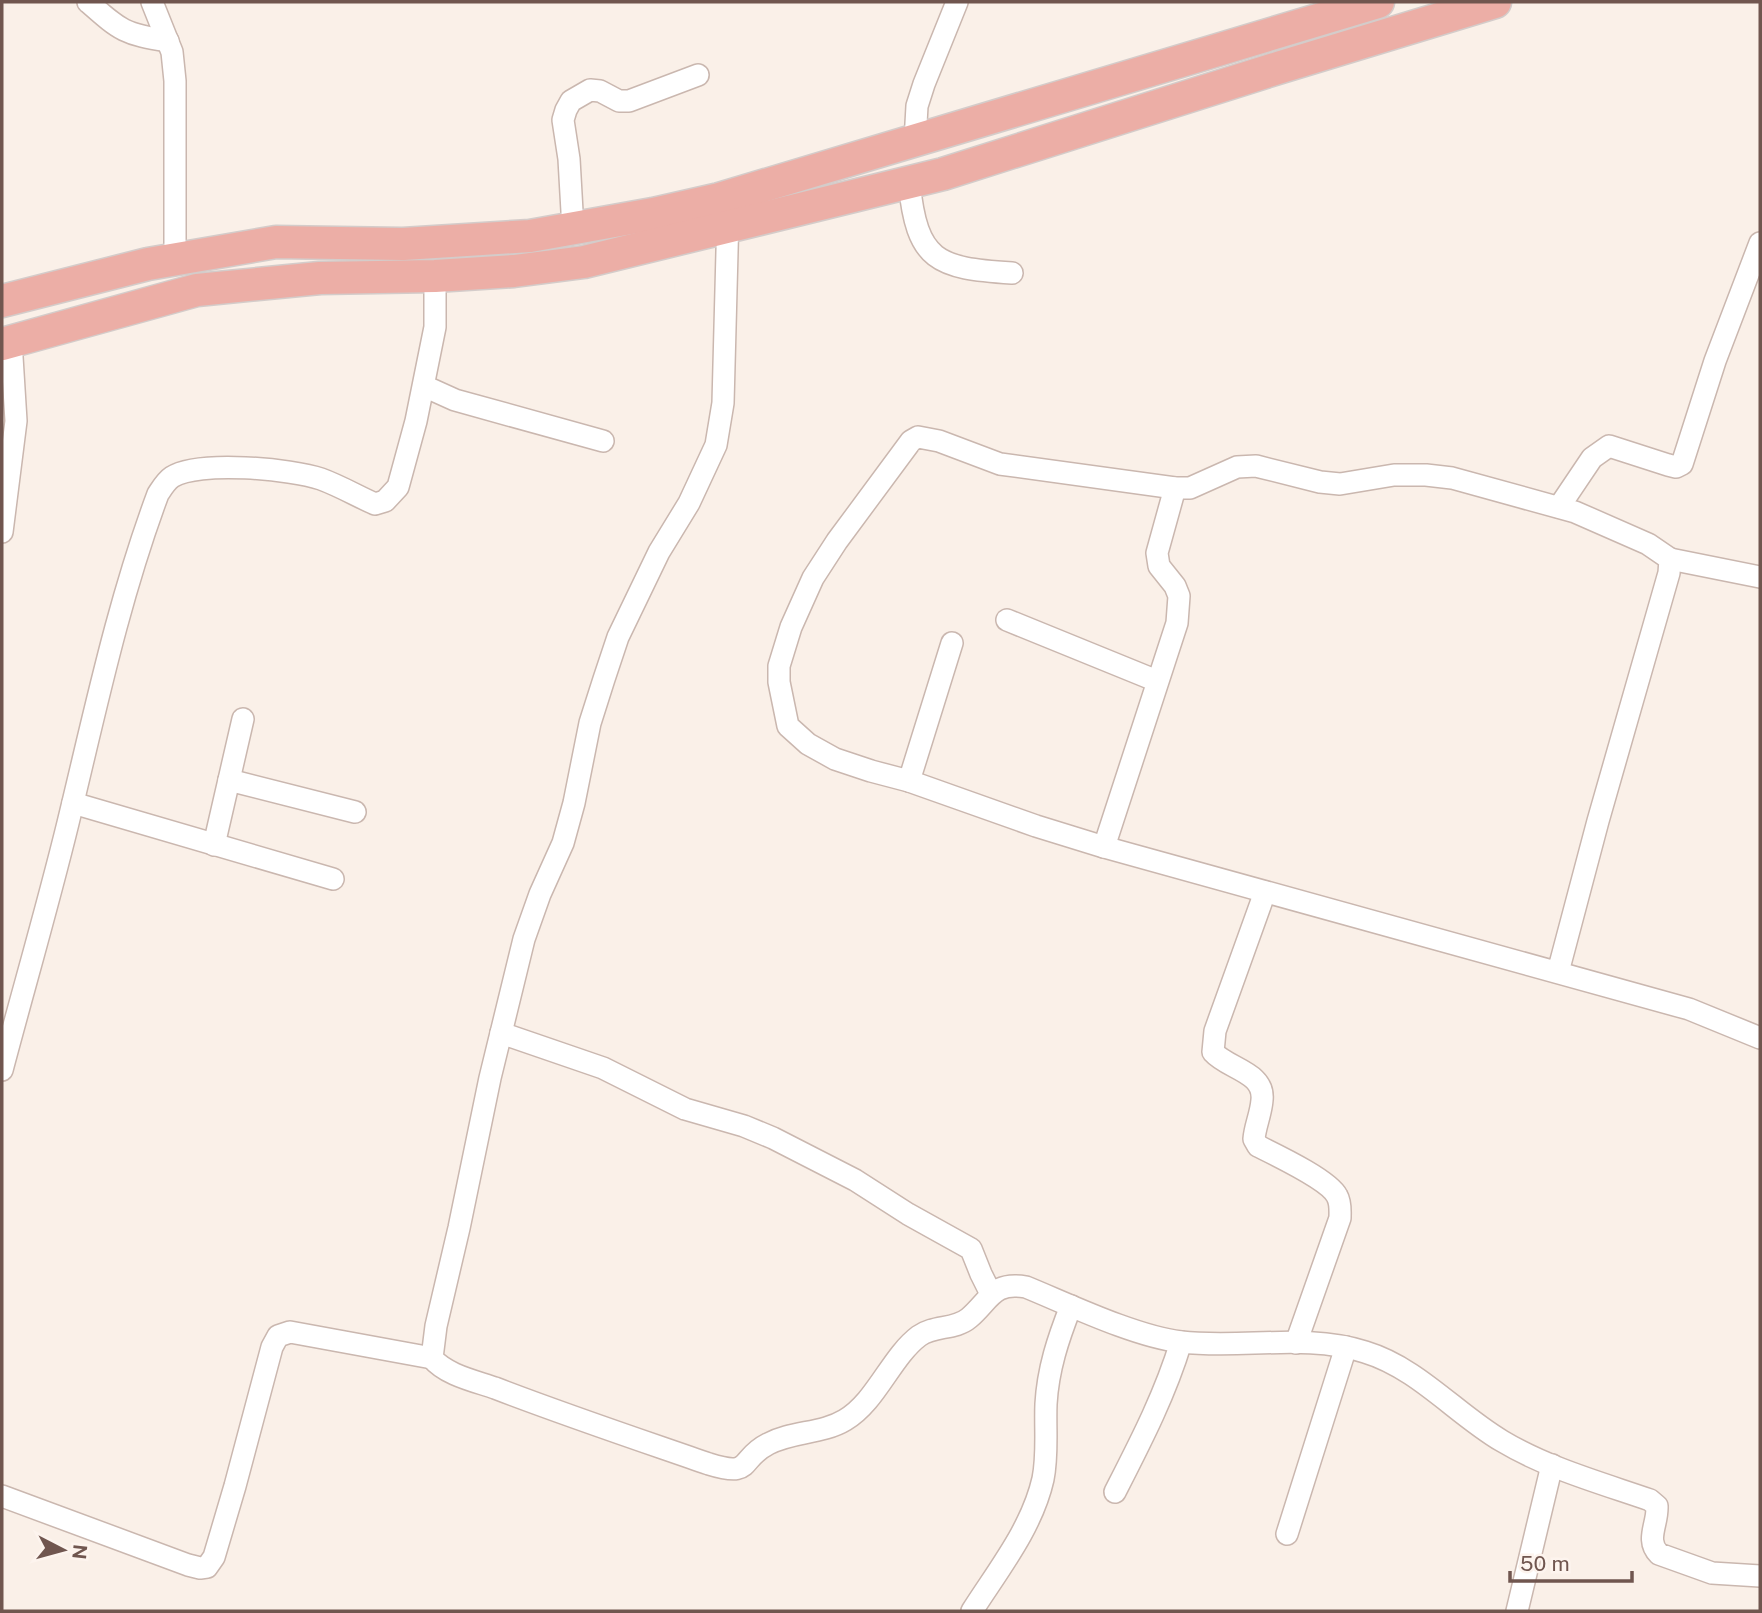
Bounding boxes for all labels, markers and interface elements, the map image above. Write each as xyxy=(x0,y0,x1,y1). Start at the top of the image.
north arrow xyxy=(28,1515,98,1585)
scale bar xyxy=(1510,1540,1632,1584)
text: N xyxy=(68,1543,92,1560)
text: 50 m xyxy=(1520,1551,1570,1576)

